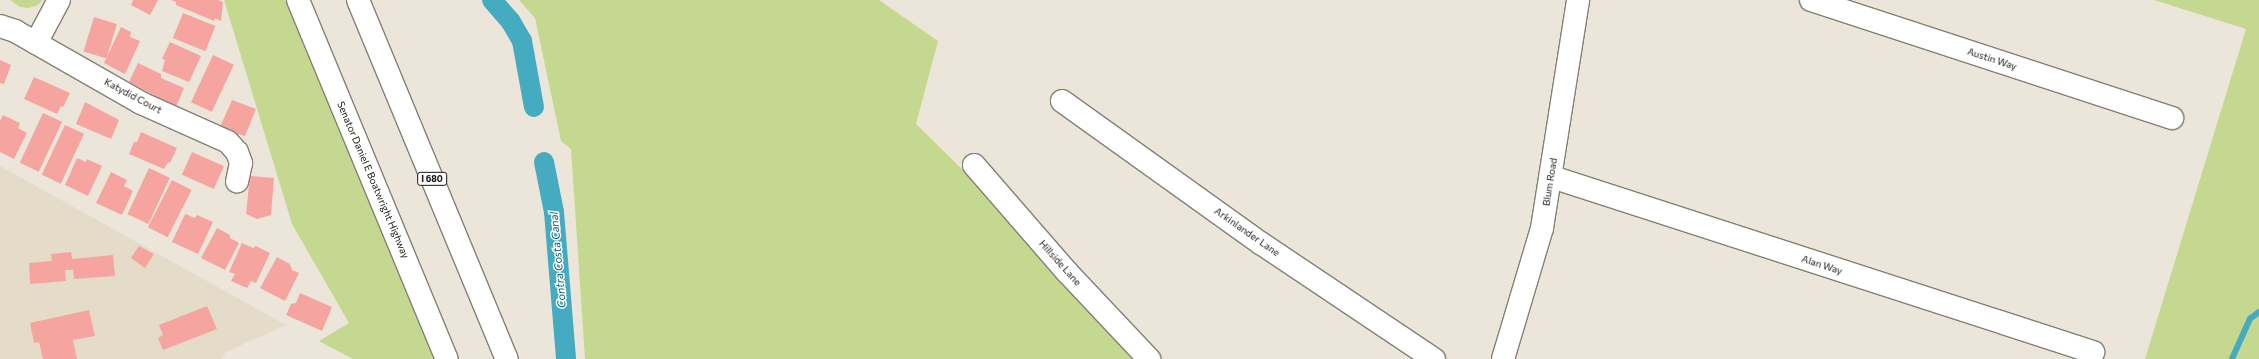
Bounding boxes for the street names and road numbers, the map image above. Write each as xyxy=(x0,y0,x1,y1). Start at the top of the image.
street label: Austin Way xyxy=(1966,45,2018,73)
street label: Katydid Court xyxy=(102,76,164,116)
street label: Senator Daniel E Boatwright Highway xyxy=(334,100,412,260)
street label: Blum Road xyxy=(1540,157,1560,207)
road number: I 680 xyxy=(417,172,447,186)
street label: Arkinlander Lane xyxy=(1212,205,1282,259)
street label: Hillside Lane xyxy=(1036,238,1084,288)
street label: Alan Way xyxy=(1800,253,1844,277)

